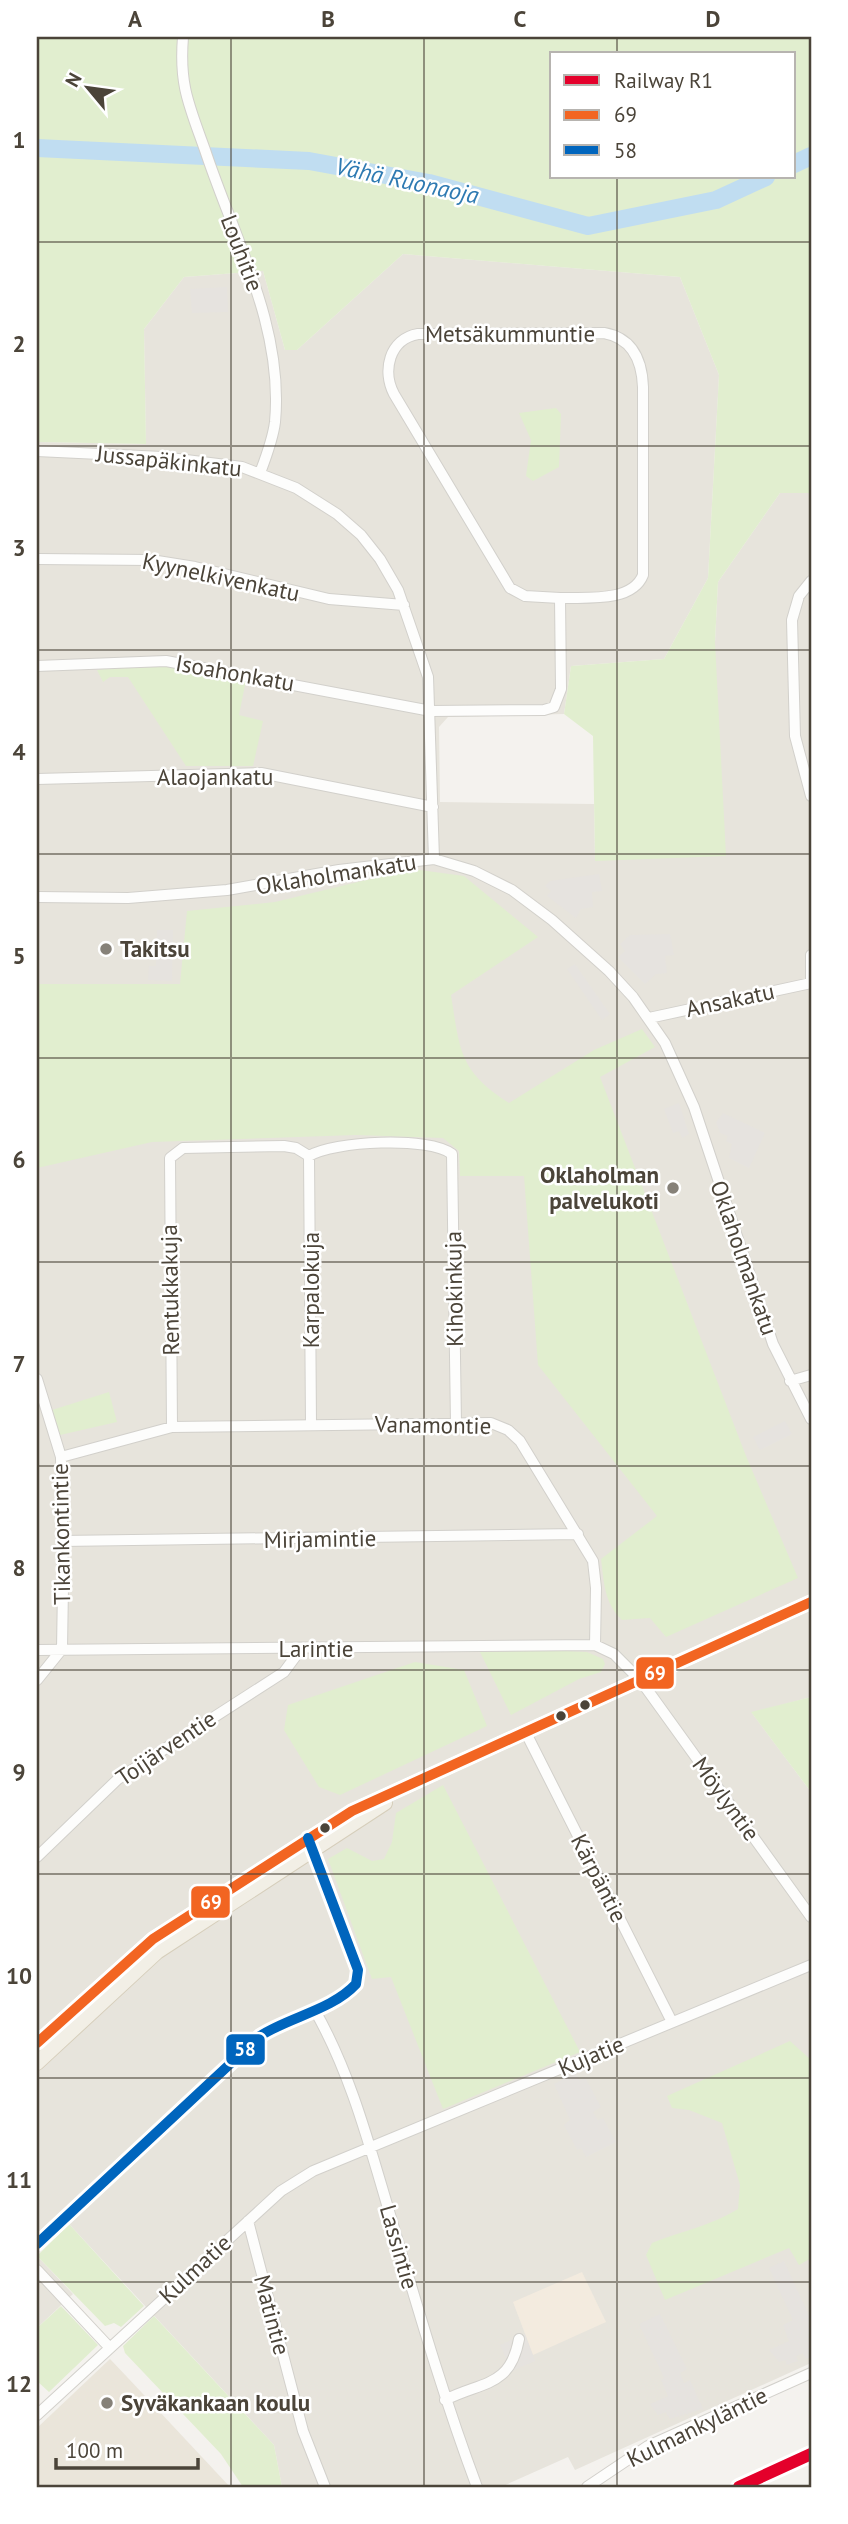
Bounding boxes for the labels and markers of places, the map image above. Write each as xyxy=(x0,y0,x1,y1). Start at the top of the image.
place label: Takitsu xyxy=(120,934,190,963)
marker: Takitsu xyxy=(98,941,114,957)
place label: Oklaholman palvelukoti xyxy=(540,1160,659,1215)
marker: Oklaholman palvelukoti xyxy=(665,1180,681,1196)
unlabelled marker xyxy=(578,1698,592,1712)
unlabelled marker xyxy=(554,1709,568,1723)
unlabelled marker xyxy=(318,1821,332,1835)
place label: Syväkankaan koulu xyxy=(121,2388,310,2417)
marker: Syväkankaan koulu xyxy=(99,2395,115,2411)

